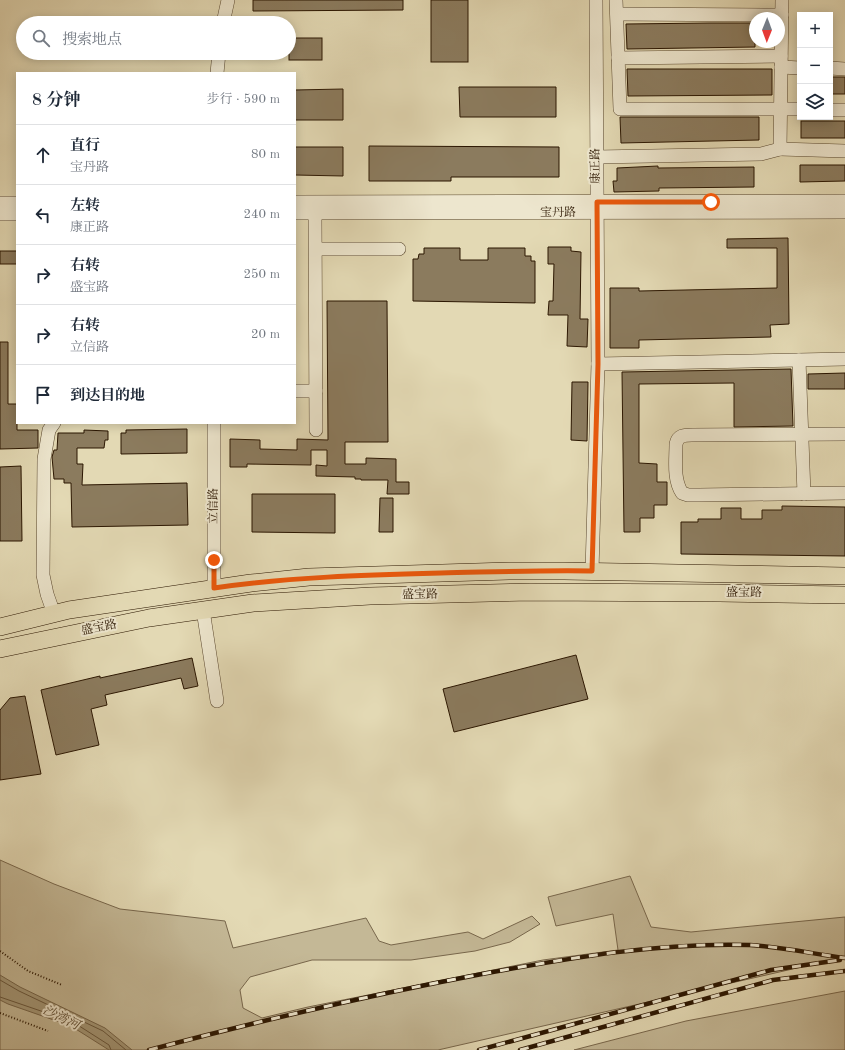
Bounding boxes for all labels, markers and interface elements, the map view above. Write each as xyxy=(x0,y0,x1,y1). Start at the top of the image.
north arrow xyxy=(749,12,785,48)
map controls xyxy=(797,12,833,120)
button: + xyxy=(797,12,833,48)
search box xyxy=(16,16,296,60)
icon: search xyxy=(30,27,52,49)
text: 搜索地点 xyxy=(62,33,122,48)
button: − xyxy=(797,48,833,84)
button: layers xyxy=(797,84,833,120)
text: 8 分钟 xyxy=(32,92,81,109)
text: 步行 · 590 m xyxy=(206,93,280,106)
text: 直行 xyxy=(70,139,100,154)
icon: ahead xyxy=(32,144,54,166)
text: 80 m xyxy=(251,148,280,161)
street label: 康正路 xyxy=(588,148,602,184)
text: 宝丹路 xyxy=(70,161,109,174)
route start xyxy=(702,193,720,211)
text: 左转 xyxy=(70,199,100,214)
icon: left xyxy=(32,204,54,226)
street label: 宝丹路 xyxy=(540,205,576,219)
text: 240 m xyxy=(243,208,280,221)
text: 康正路 xyxy=(70,221,109,234)
text: 右转 xyxy=(70,259,100,274)
icon: right xyxy=(32,264,54,286)
text: 250 m xyxy=(243,268,280,281)
text: 盛宝路 xyxy=(70,281,109,294)
text: 右转 xyxy=(70,319,100,334)
icon: right xyxy=(32,324,54,346)
text: 20 m xyxy=(251,328,280,341)
text: 立信路 xyxy=(70,341,109,354)
icon: arrive xyxy=(32,384,54,406)
text: 到达目的地 xyxy=(70,389,145,404)
street label: 立信路 xyxy=(206,488,220,524)
route end xyxy=(205,551,223,569)
street label: 盛宝路 xyxy=(726,585,762,599)
street label: 盛宝路 xyxy=(402,587,438,601)
street label: 盛宝路 xyxy=(80,617,118,637)
water label: 沙湾河 xyxy=(41,1002,84,1033)

